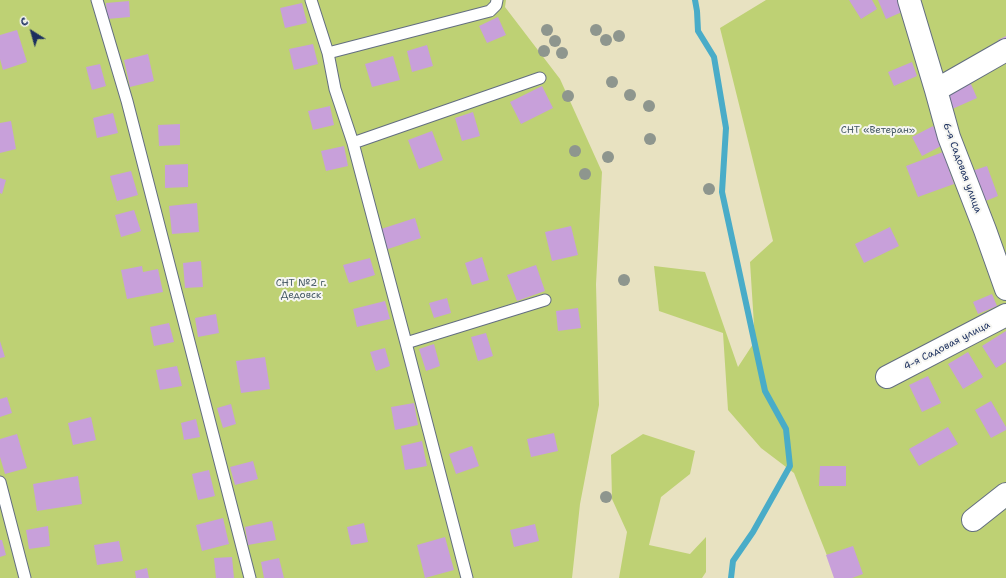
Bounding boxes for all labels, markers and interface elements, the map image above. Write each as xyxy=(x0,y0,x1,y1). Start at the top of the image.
north arrow xyxy=(12,12,52,52)
text: С xyxy=(17,14,32,30)
street label: 6-я Садовая улица xyxy=(940,121,984,215)
park label: СНТ «Ветеран» xyxy=(841,124,915,136)
park label: СНТ №2 г. Дедовск xyxy=(276,277,326,300)
street label: 4-я Садовая улица xyxy=(902,319,992,373)

